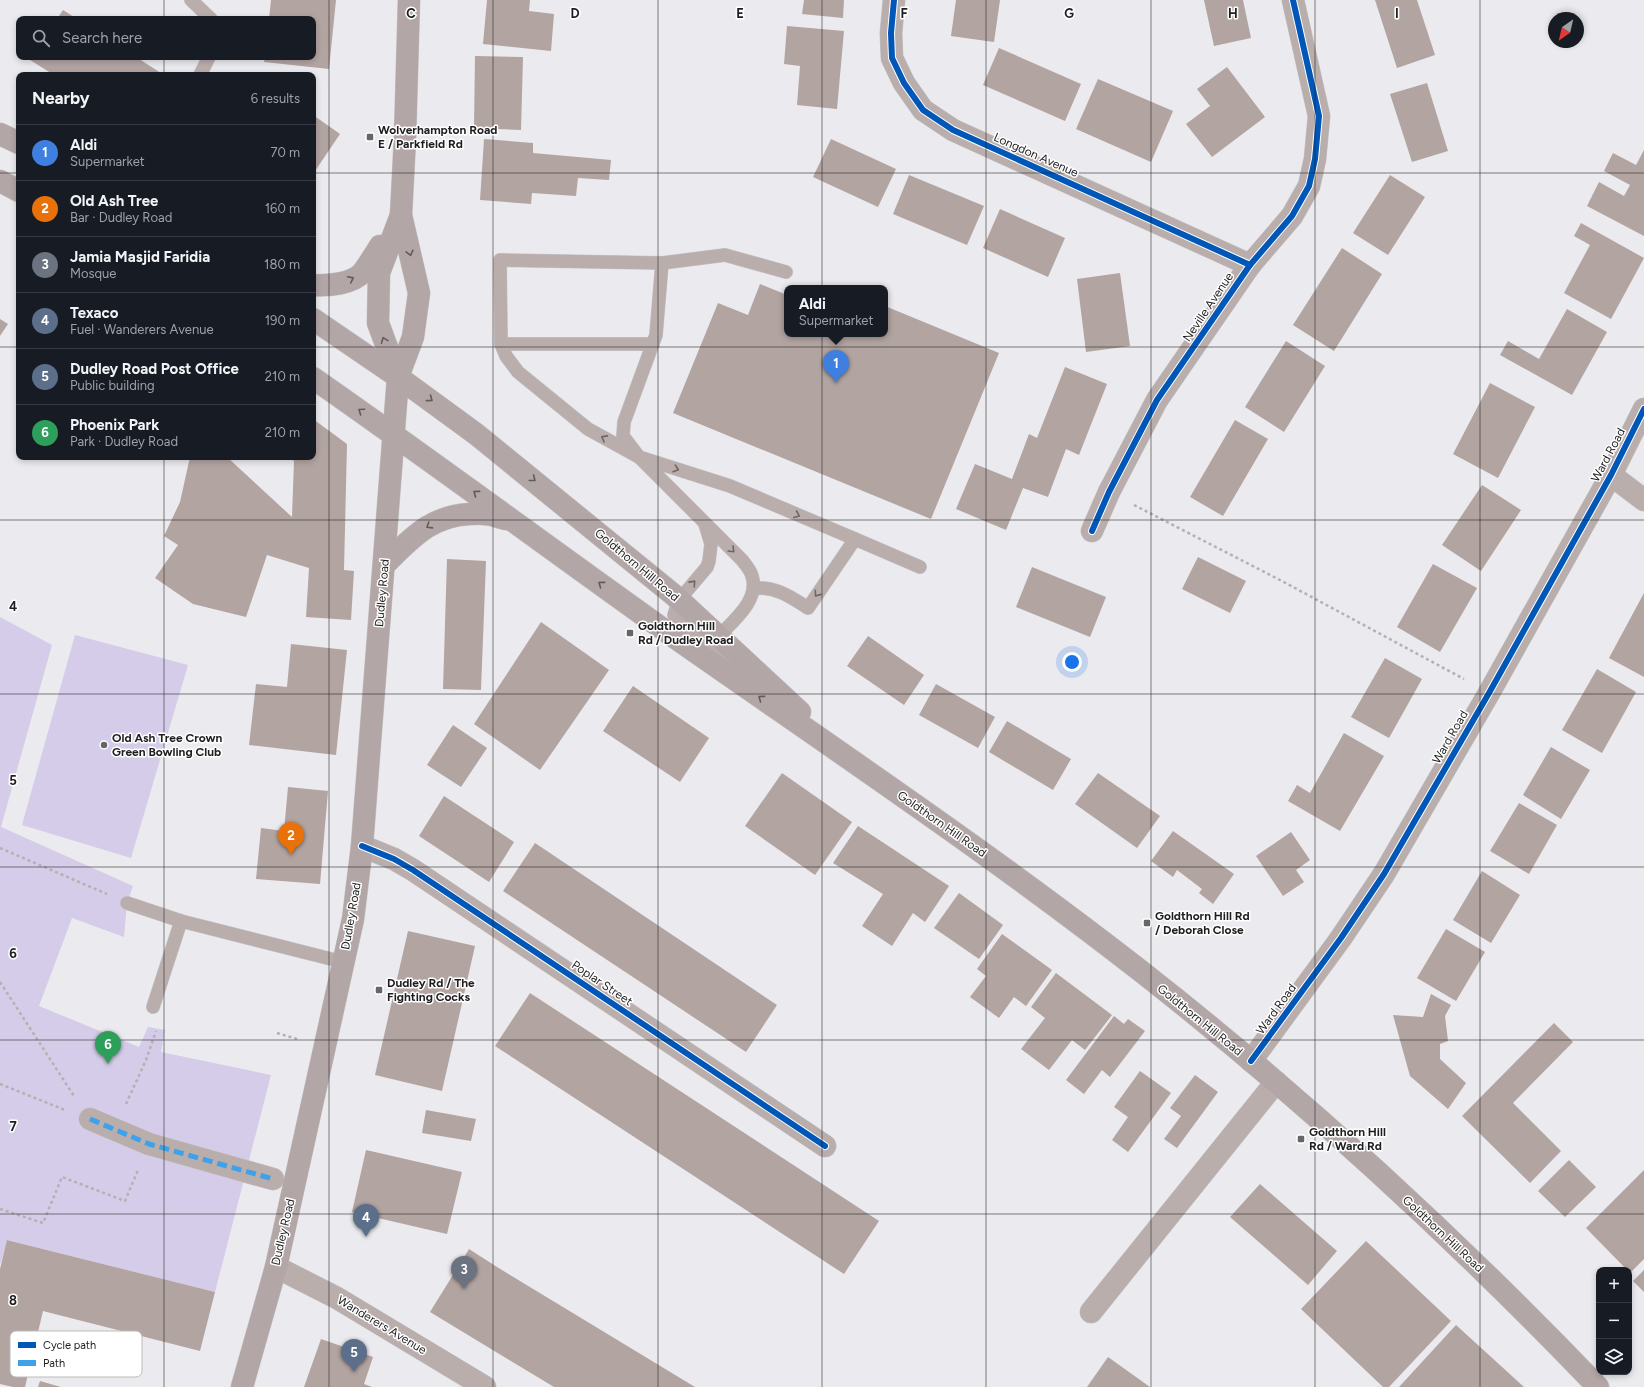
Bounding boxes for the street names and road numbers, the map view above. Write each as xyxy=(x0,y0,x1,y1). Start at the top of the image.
street label: Longdon Avenue xyxy=(992,130,1081,180)
street label: Neville Avenue xyxy=(1180,270,1236,344)
street label: Ward Road xyxy=(1588,426,1628,484)
street label: Goldthorn Hill Road xyxy=(592,526,682,604)
street label: Dudley Road xyxy=(372,559,392,627)
street label: Ward Road xyxy=(1429,708,1471,766)
street label: Goldthorn Hill Road xyxy=(895,788,989,860)
street label: Dudley Road xyxy=(338,881,364,951)
street label: Poplar Street xyxy=(569,958,635,1009)
street label: Goldthorn Hill Road xyxy=(1155,981,1245,1059)
street label: Ward Road xyxy=(1253,981,1299,1037)
street label: Goldthorn Hill Road xyxy=(1400,1193,1486,1275)
street label: Dudley Road xyxy=(269,1197,297,1267)
street label: Wanderers Avenue xyxy=(335,1293,429,1357)

